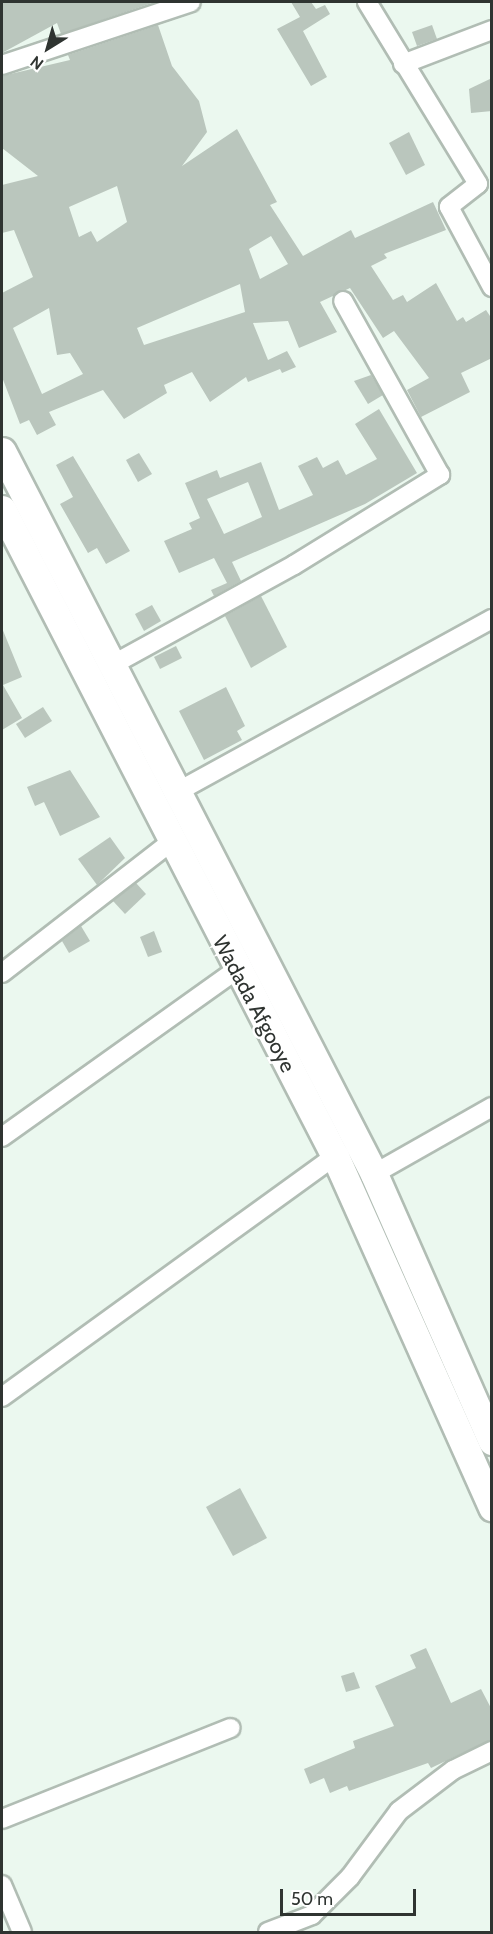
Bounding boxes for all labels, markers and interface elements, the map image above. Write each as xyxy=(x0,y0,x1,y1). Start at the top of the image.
north arrow xyxy=(18,18,78,78)
text: N xyxy=(27,52,47,74)
street label: Wadada Afgooye xyxy=(207,931,301,1077)
scale bar xyxy=(283,1877,420,1915)
text: 50 m xyxy=(291,1888,333,1910)

